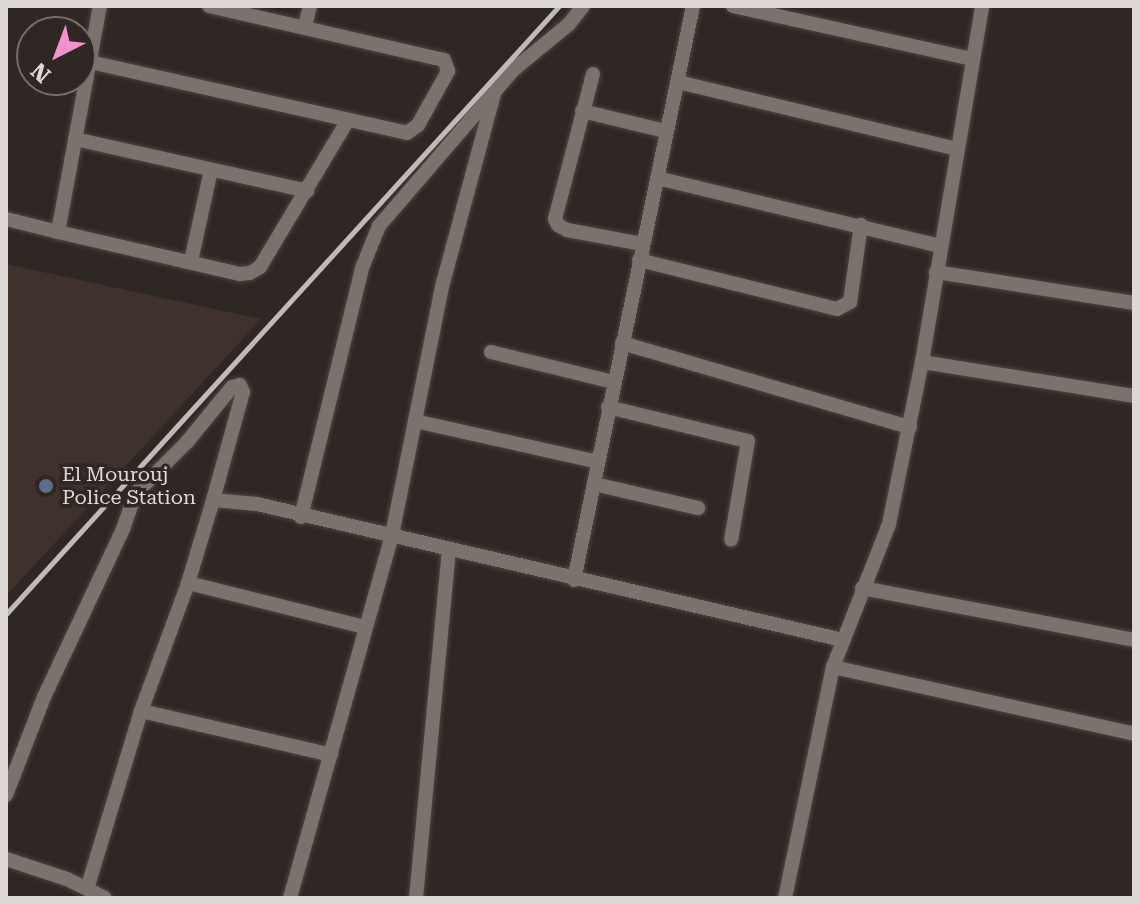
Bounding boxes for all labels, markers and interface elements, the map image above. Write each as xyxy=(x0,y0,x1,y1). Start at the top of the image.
north arrow xyxy=(16,16,96,96)
text: N xyxy=(26,58,56,88)
place label: El Mourouj Police Station xyxy=(62,462,196,509)
marker: El Mourouj Police Station xyxy=(37,477,55,495)

